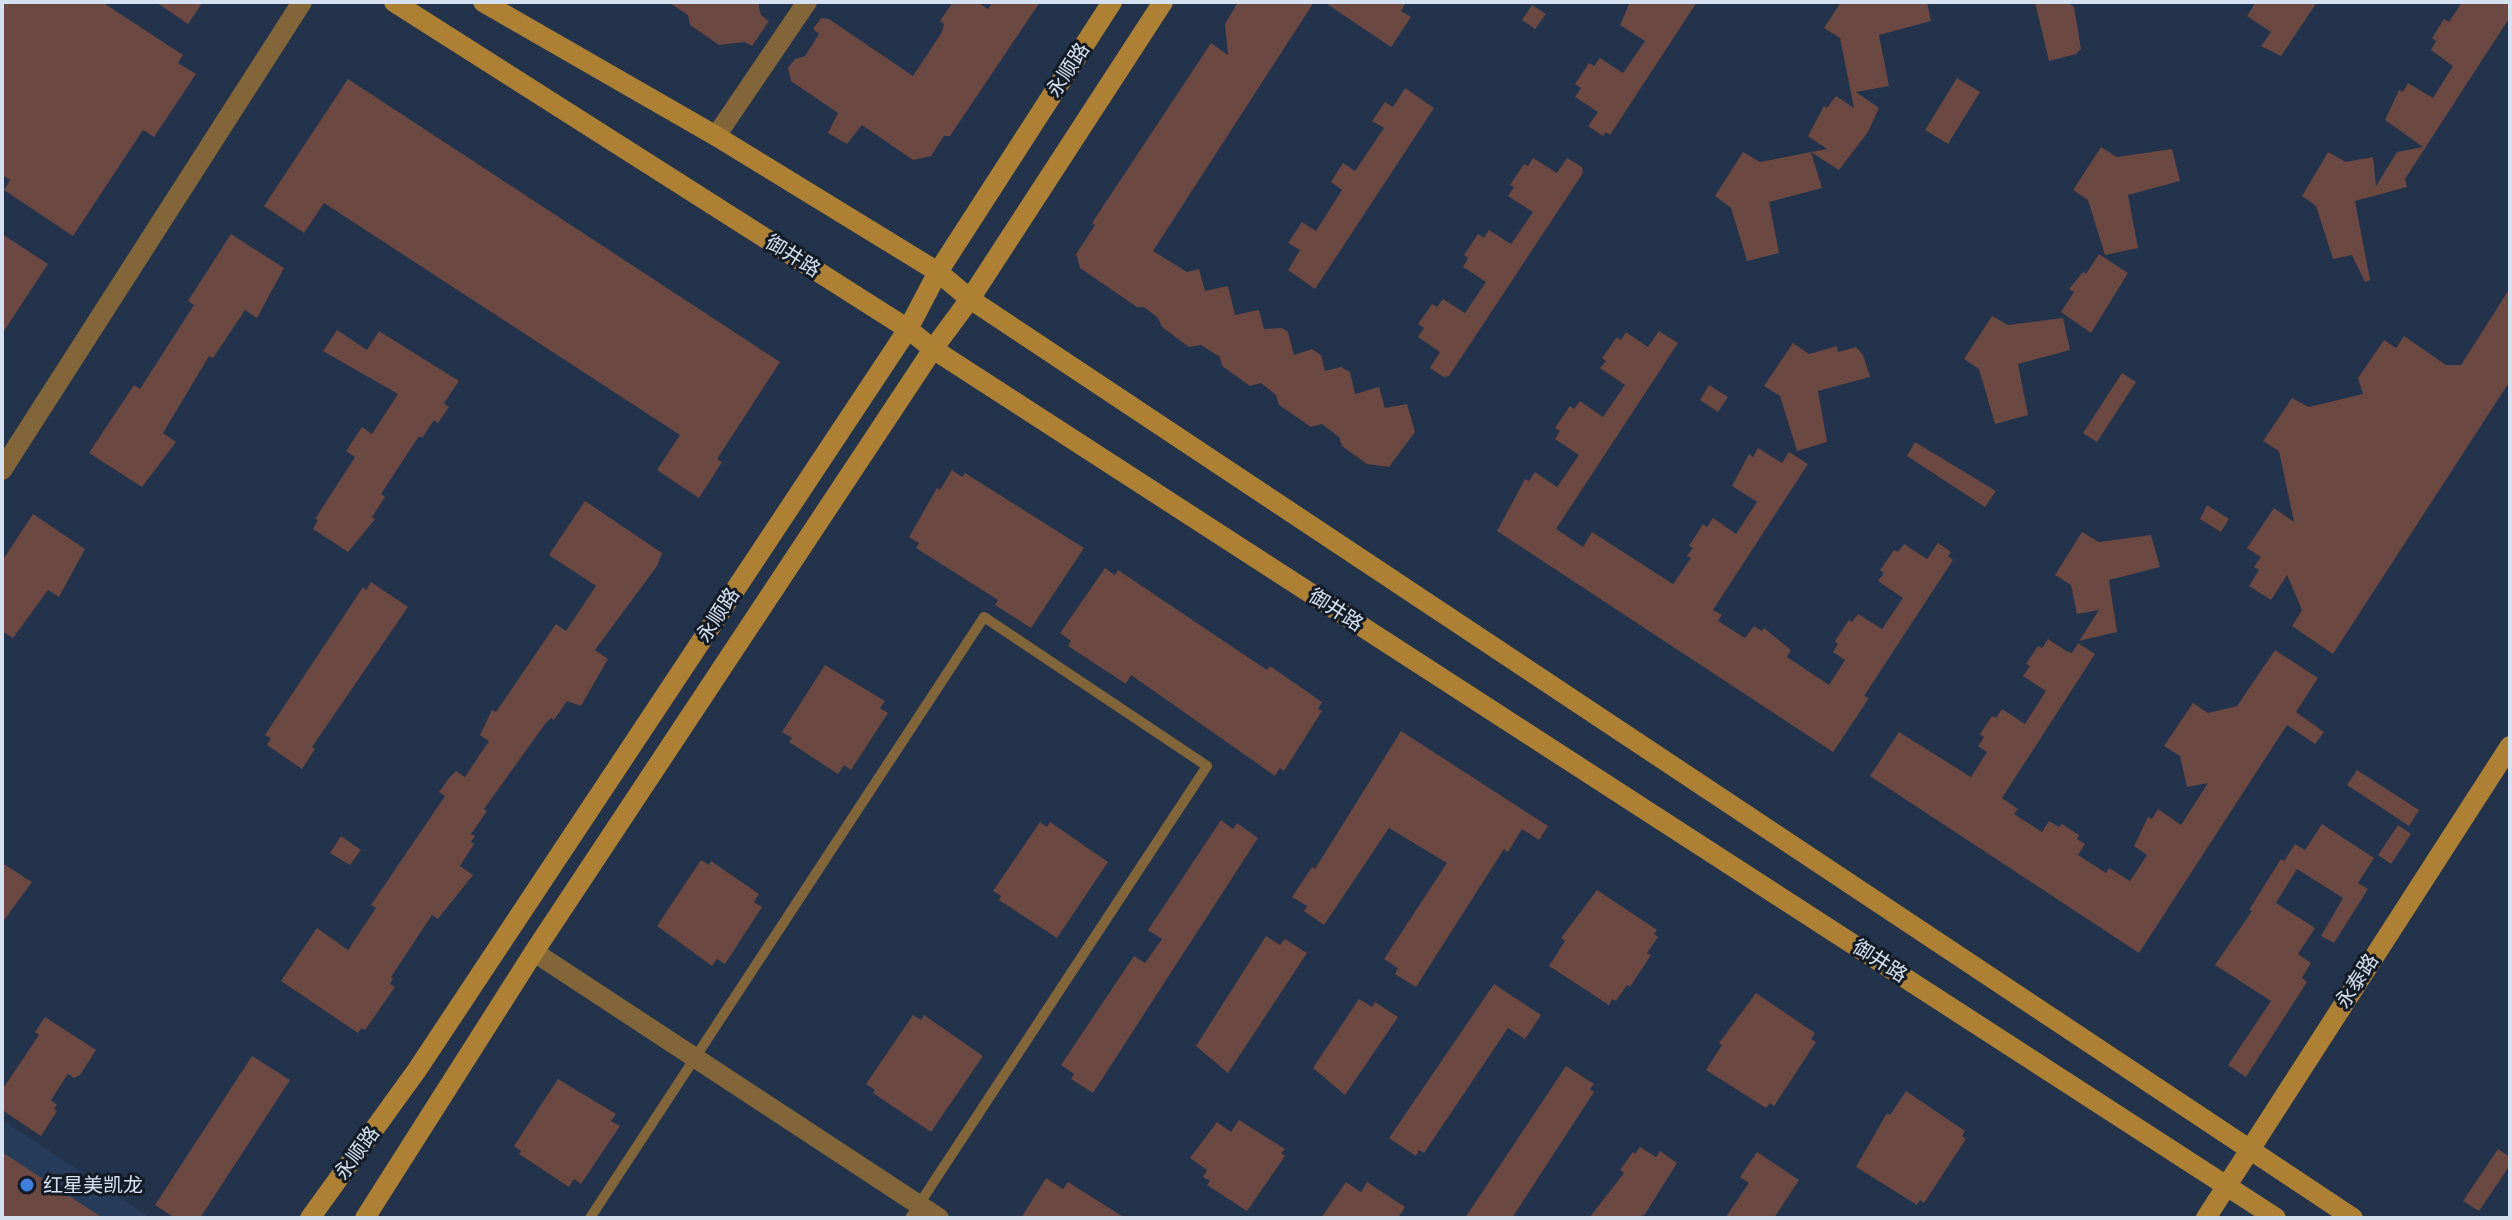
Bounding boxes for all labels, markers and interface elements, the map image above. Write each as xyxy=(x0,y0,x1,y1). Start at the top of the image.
street label: 永顺路 xyxy=(1042,38,1094,102)
street label: 御井路 xyxy=(761,230,825,282)
street label: 永顺路 xyxy=(692,583,744,647)
street label: 御井路 xyxy=(1304,584,1368,636)
street label: 御井路 xyxy=(1848,935,1912,987)
street label: 永泰路 xyxy=(2331,949,2383,1013)
street label: 永顺路 xyxy=(330,1122,384,1184)
place label: 红星美凯龙 xyxy=(43,1173,143,1197)
marker: 红星美凯龙 xyxy=(18,1176,36,1194)

